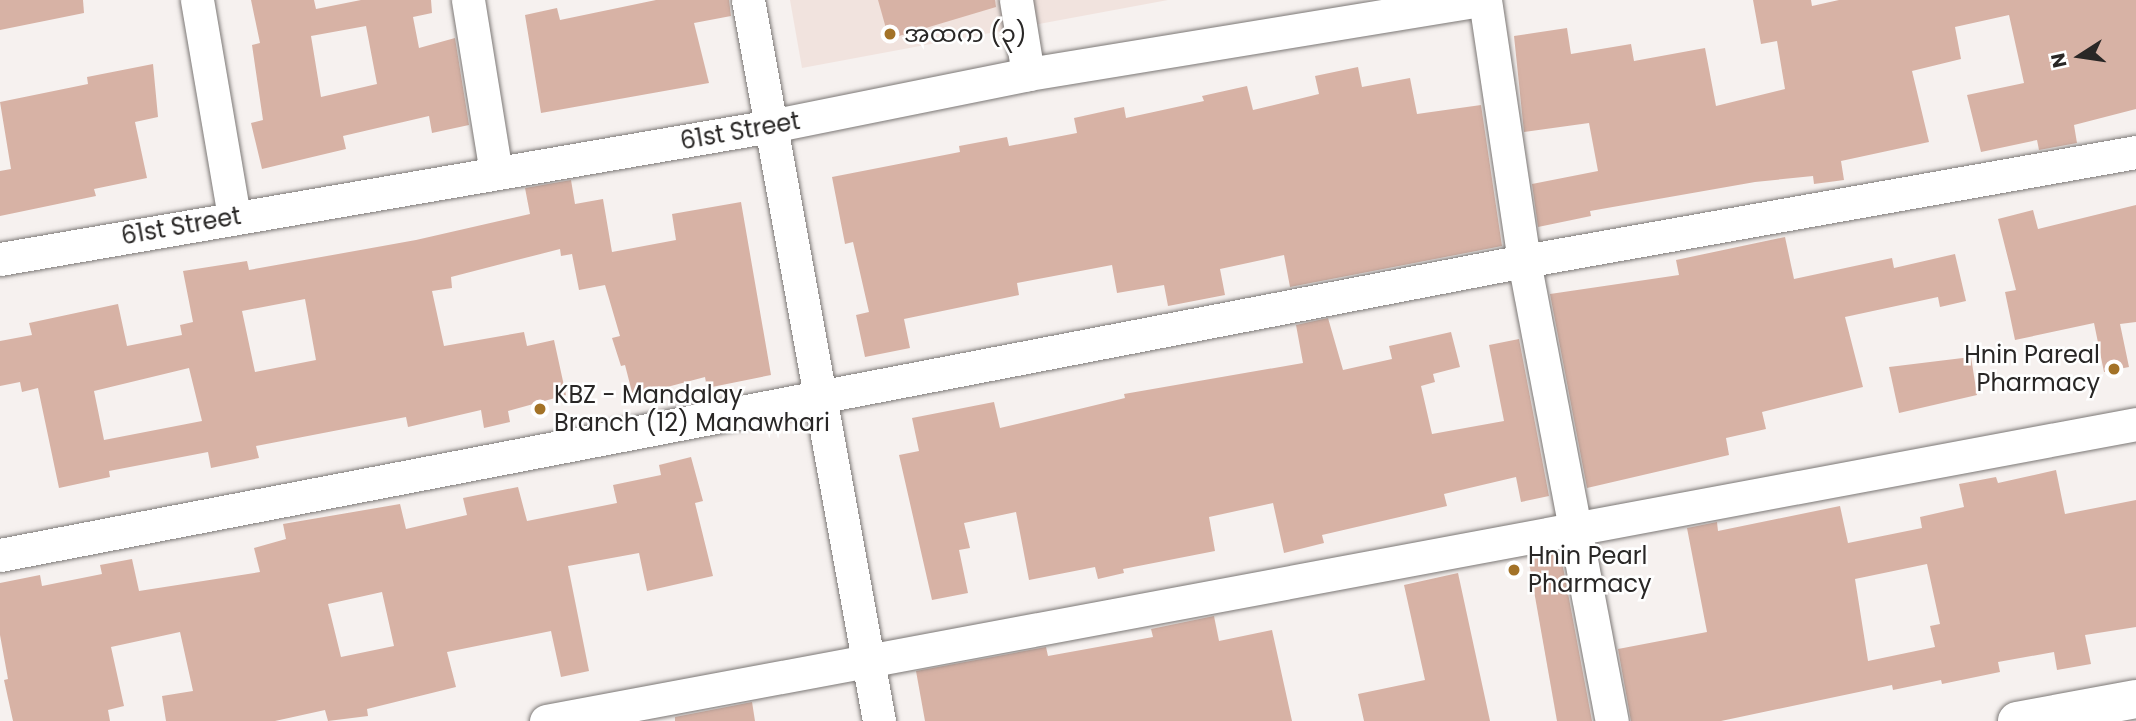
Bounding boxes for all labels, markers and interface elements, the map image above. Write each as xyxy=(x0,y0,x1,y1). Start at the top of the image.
place label: အထက (၃) xyxy=(904,20,1027,48)
north arrow xyxy=(2045,21,2115,91)
marker: အထက (၃) xyxy=(882,26,898,42)
text: N xyxy=(2044,51,2074,70)
street label: 61st Street xyxy=(678,106,802,156)
street label: 61st Street xyxy=(119,201,243,251)
place label: Hnin Pareal Pharmacy xyxy=(1964,341,2100,397)
marker: Hnin Pareal Pharmacy xyxy=(2106,361,2122,377)
place label: KBZ - Mandalay Branch (12) Manawhari xyxy=(554,381,830,437)
marker: KBZ - Mandalay Branch (12) Manawhari xyxy=(532,401,548,417)
place label: Hnin Pearl Pharmacy xyxy=(1528,542,1651,598)
marker: Hnin Pearl Pharmacy xyxy=(1506,562,1522,578)

